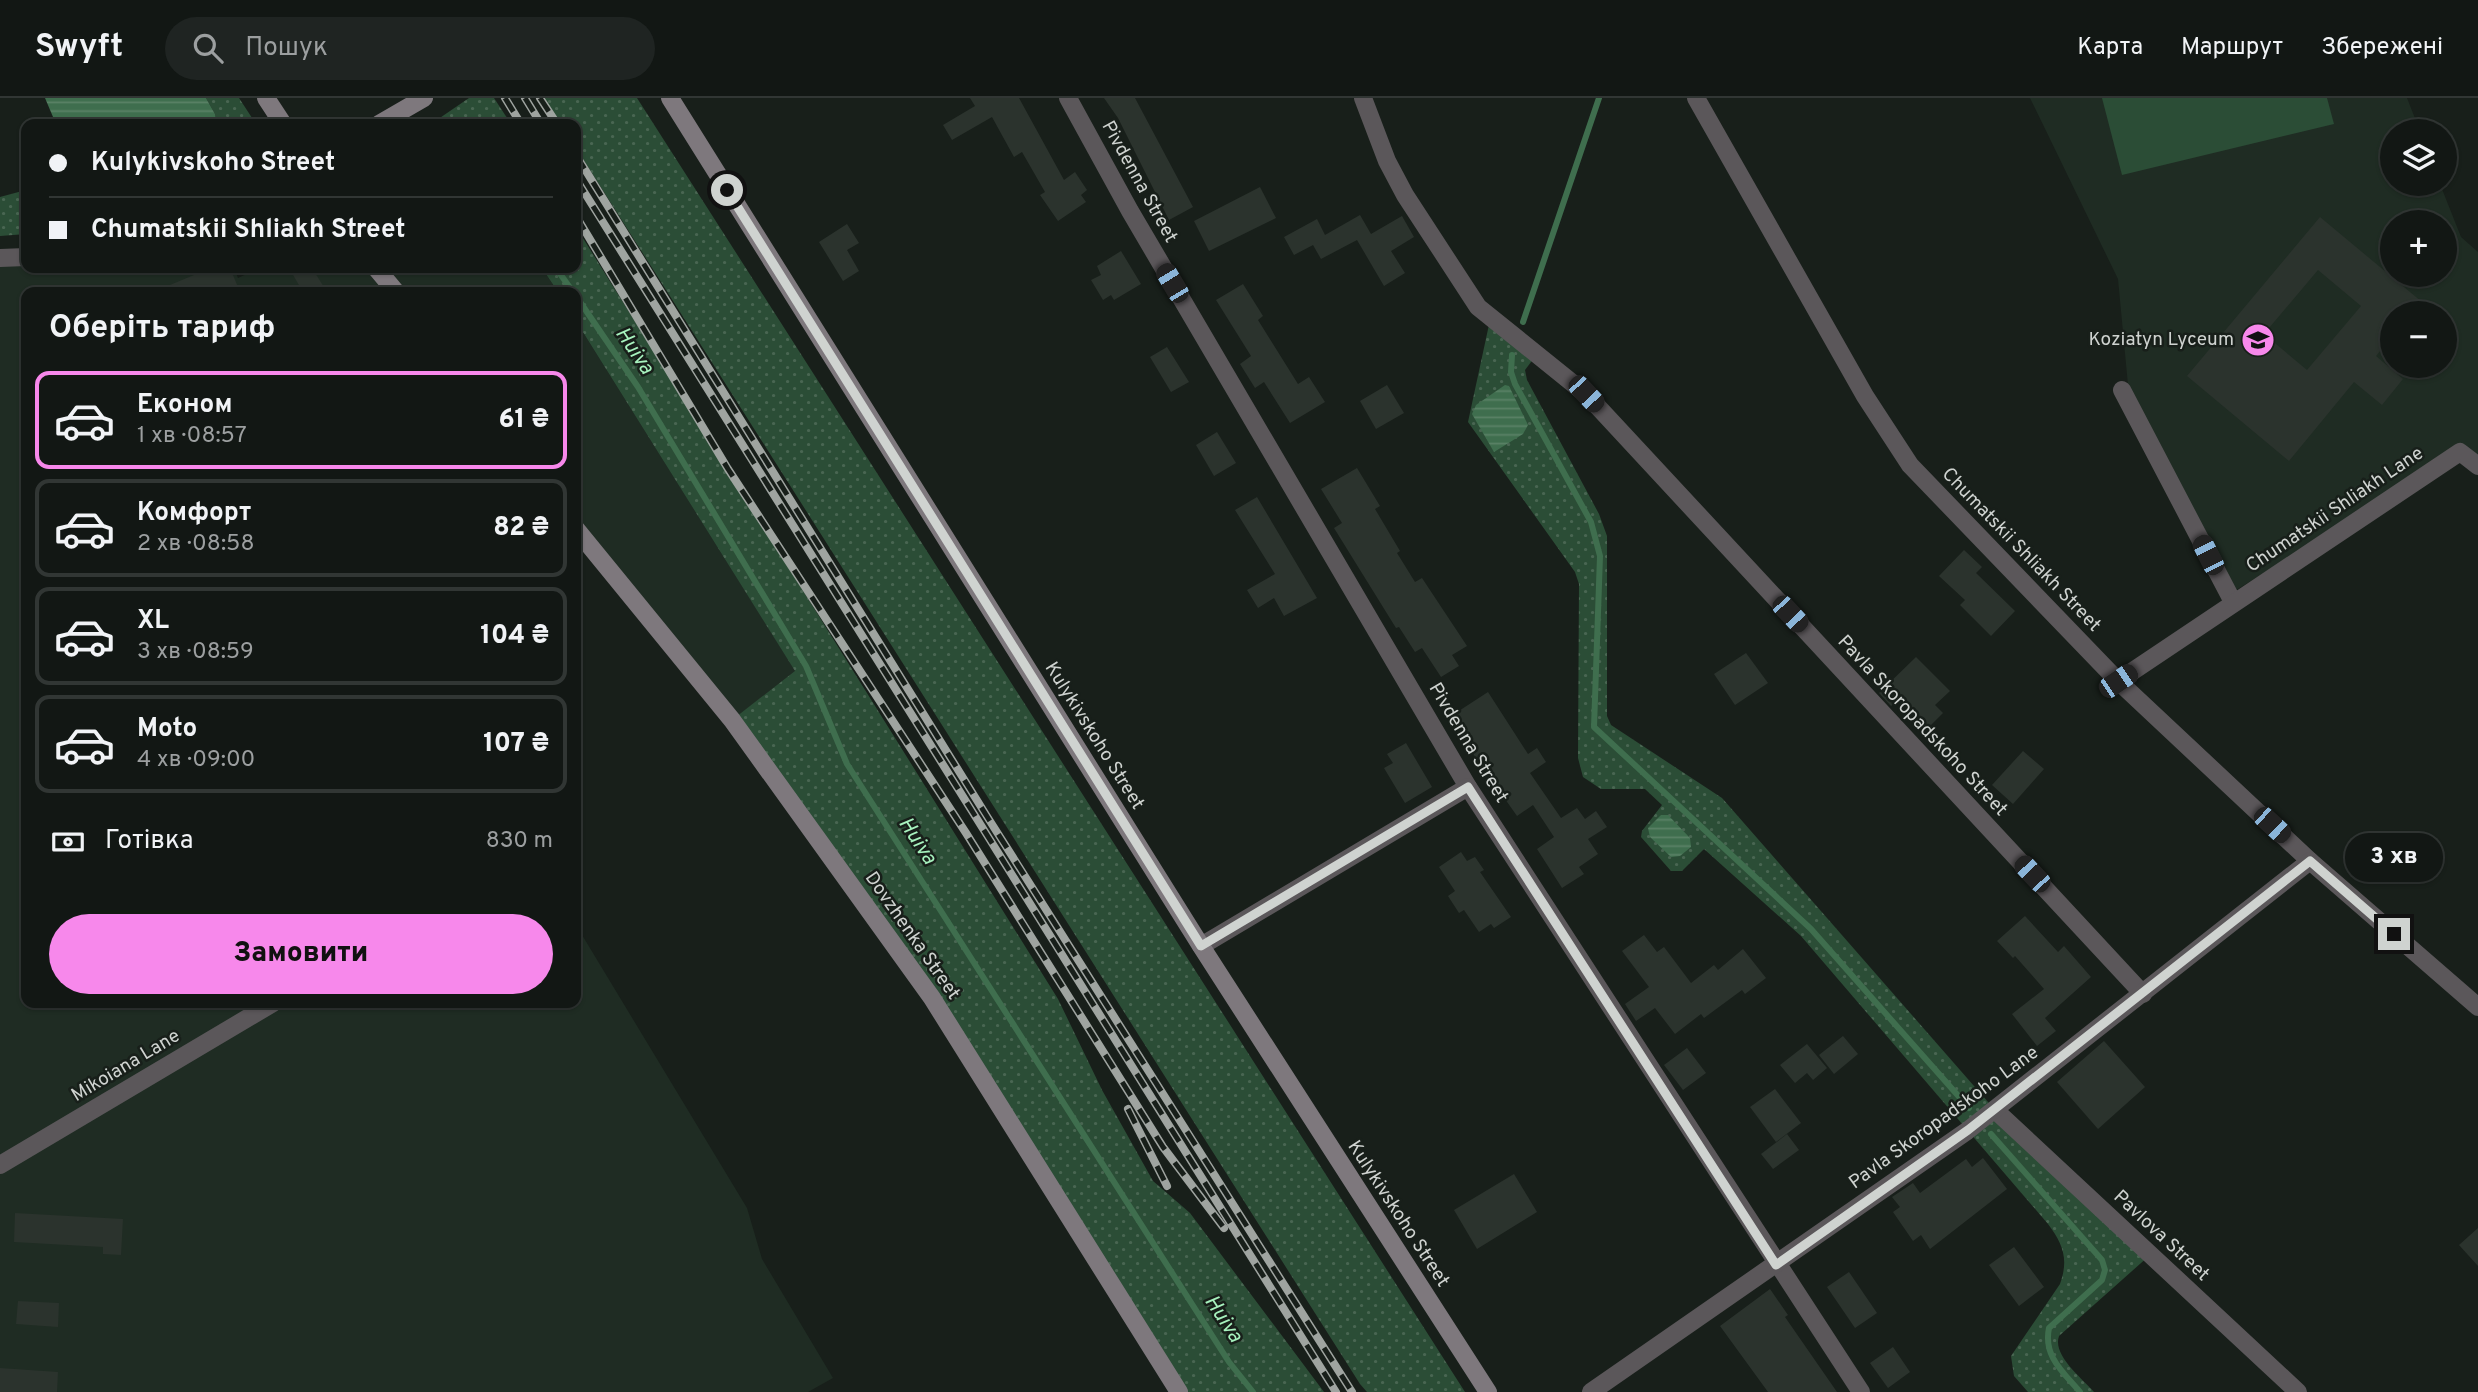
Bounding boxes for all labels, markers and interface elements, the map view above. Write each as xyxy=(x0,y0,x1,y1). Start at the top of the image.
search box xyxy=(165,17,655,80)
text: Swyft xyxy=(35,27,123,69)
icon: search xyxy=(189,29,227,67)
text: Пошук xyxy=(245,32,328,65)
text: Карта xyxy=(2077,33,2143,63)
text: Маршрут xyxy=(2181,33,2283,63)
text: Збережені xyxy=(2321,33,2443,63)
street label: Pivdenna Street xyxy=(1096,117,1182,247)
map controls xyxy=(2380,119,2457,378)
button: layers xyxy=(2380,119,2457,196)
text: Kulykivskoho Street xyxy=(91,147,335,180)
route start xyxy=(711,174,743,206)
button: + xyxy=(2380,210,2457,287)
text: Chumatskii Shliakh Street xyxy=(91,214,406,247)
car xyxy=(1153,260,1192,306)
button: − xyxy=(2380,301,2457,378)
text: Оберіть тариф xyxy=(49,309,275,349)
school or university icon: Koziatyn Lyceum xyxy=(2239,321,2277,359)
water label: Huiva xyxy=(608,322,660,380)
place label: Koziatyn Lyceum xyxy=(2089,328,2234,352)
car xyxy=(1564,371,1609,417)
icon: car xyxy=(53,389,116,452)
text: Економ xyxy=(137,389,232,422)
text: 61 ₴ xyxy=(498,404,549,437)
text: 1 хв · 08:57 xyxy=(137,422,247,451)
street label: Chumatskii Shliakh Lane xyxy=(2242,442,2428,578)
street label: Chumatskii Shliakh Street xyxy=(1936,463,2106,637)
icon: car xyxy=(53,497,116,560)
text: Комфорт xyxy=(137,497,251,530)
text: 82 ₴ xyxy=(493,512,549,545)
text: 2 хв · 08:58 xyxy=(137,530,254,559)
car xyxy=(2190,532,2227,578)
car xyxy=(1768,591,1813,637)
icon: car xyxy=(53,605,116,668)
text: XL xyxy=(137,605,169,638)
text: 104 ₴ xyxy=(480,620,549,653)
street label: Pavla Skoropadskoho Street xyxy=(1832,630,2012,822)
text: 3 хв · 08:59 xyxy=(137,638,254,667)
street label: Kulykivskoho Street xyxy=(1039,658,1149,814)
car xyxy=(2095,661,2142,701)
street label: Pivdenna Street xyxy=(1423,679,1513,807)
icon: car xyxy=(53,713,116,776)
text: Moto xyxy=(137,713,197,746)
text: 107 ₴ xyxy=(483,728,549,761)
text: 4 хв · 09:00 xyxy=(137,746,255,775)
car xyxy=(2250,803,2295,847)
water label: Huiva xyxy=(892,812,942,870)
icon: cash xyxy=(49,823,87,861)
text: Готівка xyxy=(105,825,194,858)
text: 830 m xyxy=(486,827,553,856)
callout: 3 хв xyxy=(2345,832,2443,882)
text: 3 хв xyxy=(2370,843,2418,872)
car xyxy=(2010,851,2055,897)
street label: Dovzhenka Street xyxy=(859,867,965,1005)
button: Замовити xyxy=(49,914,553,994)
route end xyxy=(2378,918,2410,950)
street label: Mikoiana Lane xyxy=(67,1024,185,1108)
street label: Pavla Skoropadskoho Lane xyxy=(1844,1041,2044,1195)
street label: Kulykivskoho Street xyxy=(1342,1136,1454,1292)
street label: Pavlova Street xyxy=(2108,1185,2214,1287)
water label: Huiva xyxy=(1198,1290,1248,1348)

